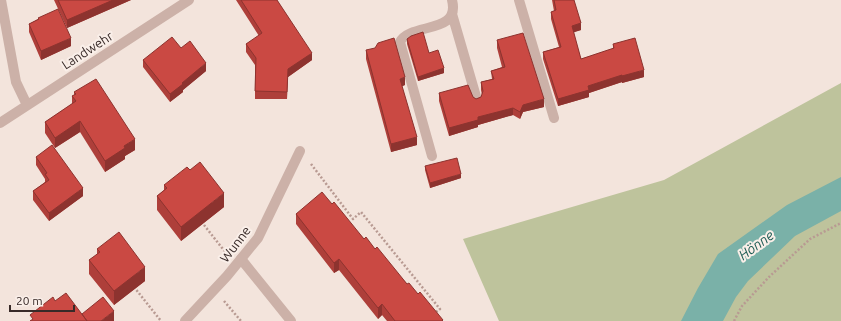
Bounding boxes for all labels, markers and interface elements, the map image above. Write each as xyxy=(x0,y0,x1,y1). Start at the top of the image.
street label: Landwehr xyxy=(59,28,115,72)
street label: Wunne xyxy=(217,223,253,265)
water label: Hönne xyxy=(735,227,777,263)
scale bar xyxy=(10,287,74,313)
text: 20 m xyxy=(16,294,43,307)

